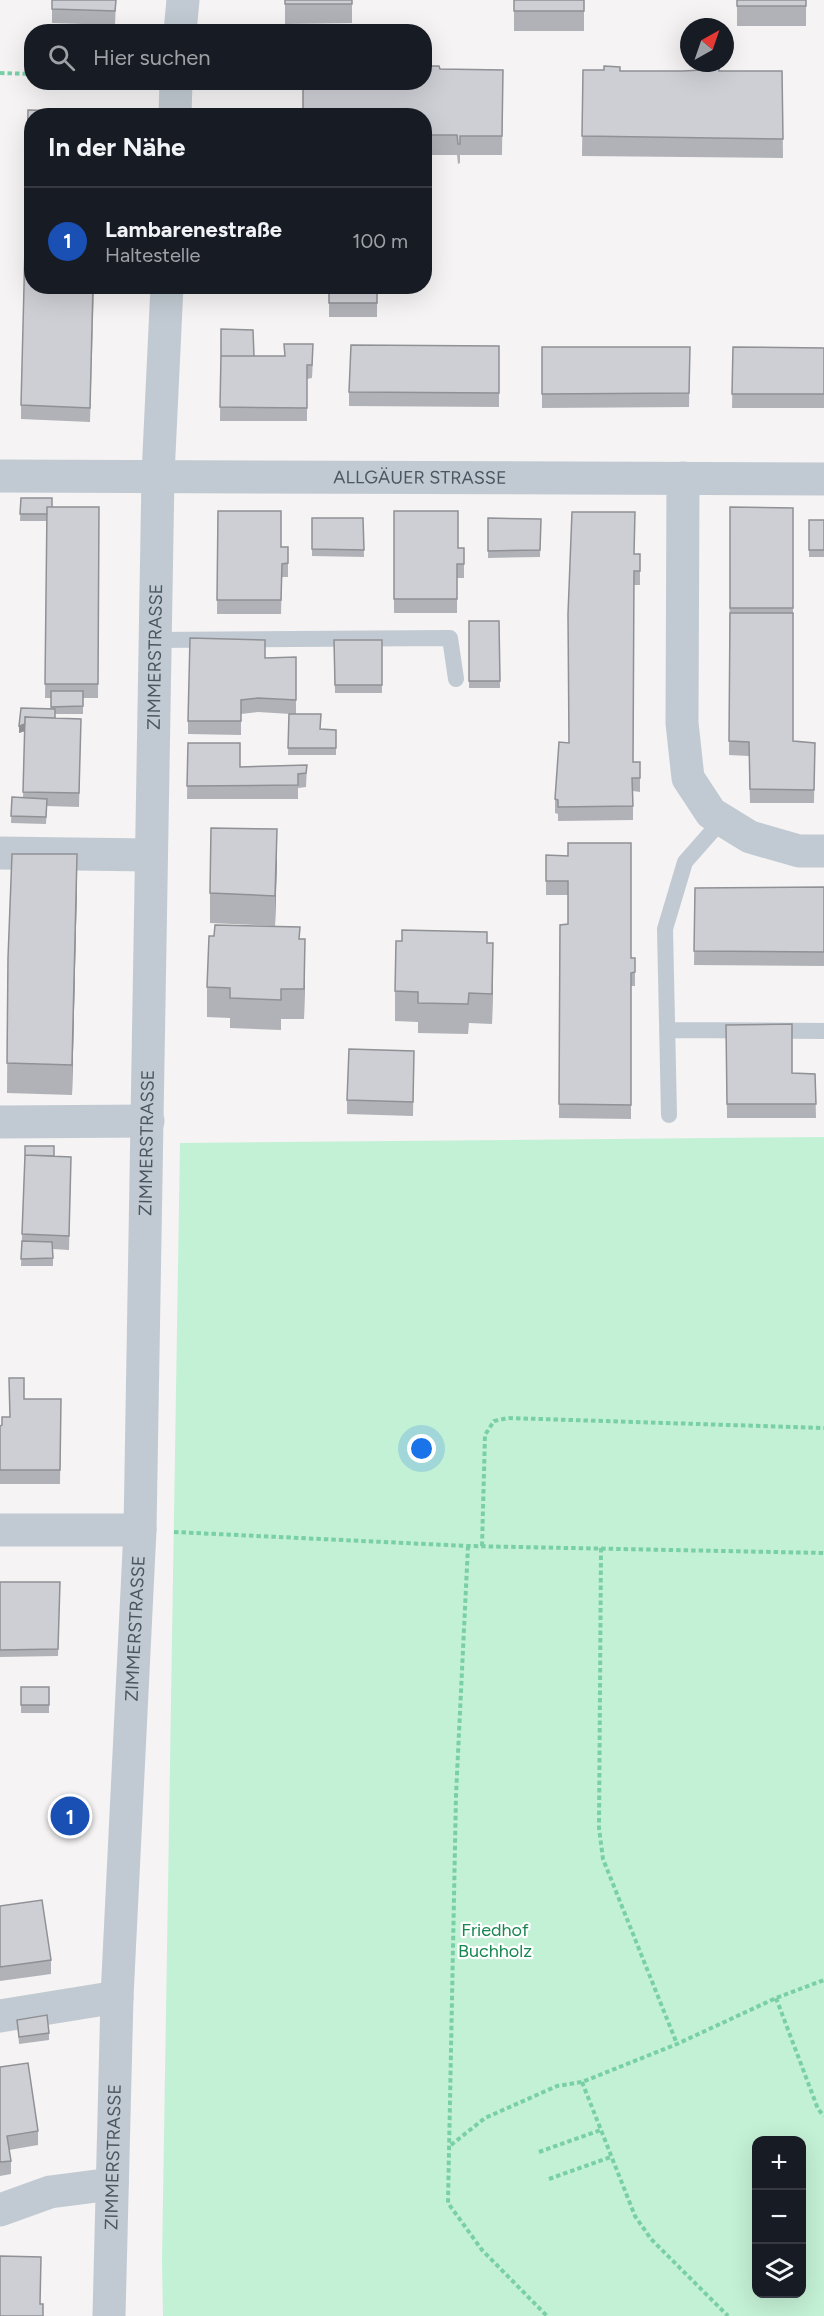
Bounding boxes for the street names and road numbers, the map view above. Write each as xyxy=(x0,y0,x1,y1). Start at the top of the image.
street label: ALLGÄUER STRASSE xyxy=(333,466,507,489)
street label: ZIMMERSTRASSE xyxy=(143,584,167,730)
street label: ZIMMERSTRASSE xyxy=(134,1069,159,1216)
street label: ZIMMERSTRASSE xyxy=(121,1555,150,1702)
street label: ZIMMERSTRASSE xyxy=(100,2084,126,2230)

